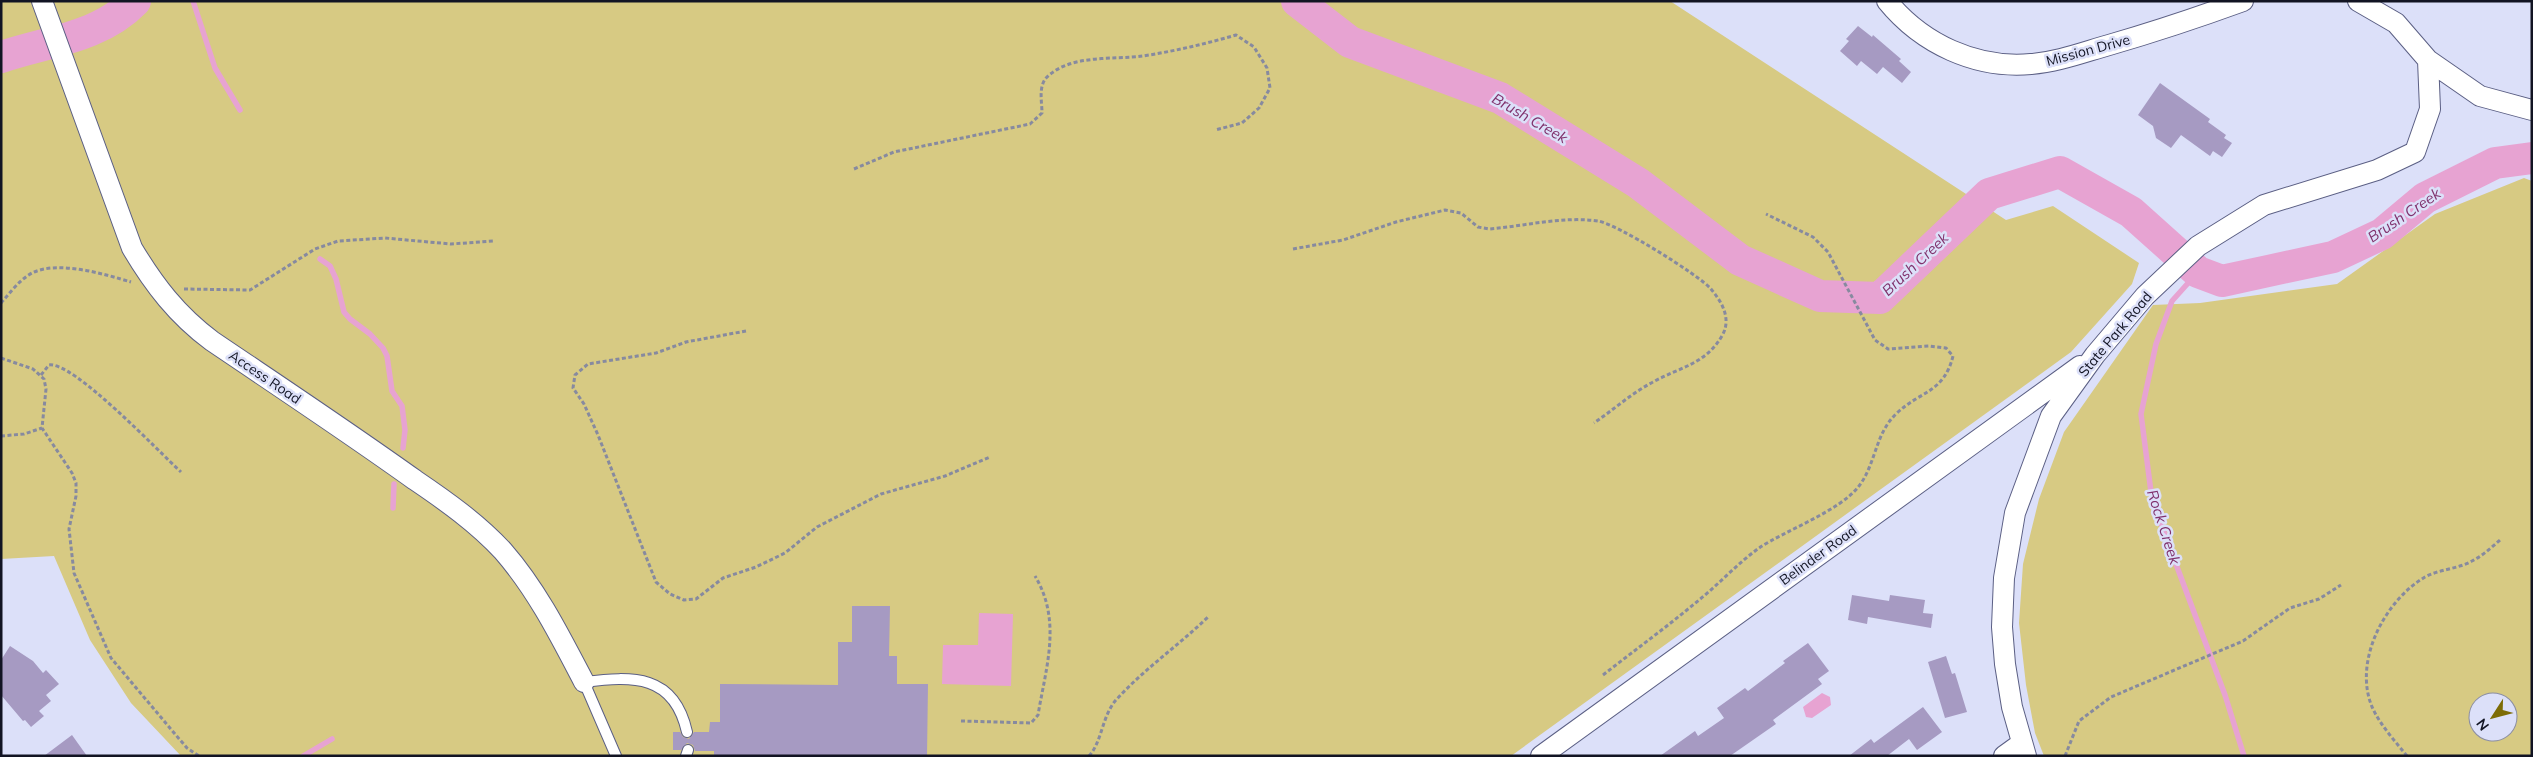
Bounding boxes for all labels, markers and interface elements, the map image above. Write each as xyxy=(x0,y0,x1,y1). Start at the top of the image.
street label: Mission Drive xyxy=(2044,30,2132,70)
water label: Brush Creek xyxy=(1489,89,1572,148)
water label: Brush Creek xyxy=(2364,183,2445,246)
water label: Brush Creek xyxy=(1878,228,1953,300)
street label: State Park Road xyxy=(2074,288,2156,380)
street label: Access Road xyxy=(225,346,305,408)
water label: Rock Creek xyxy=(2143,487,2185,568)
street label: Belinder Road xyxy=(1776,521,1860,589)
north arrow xyxy=(2468,692,2518,742)
text: N xyxy=(2472,715,2493,734)

